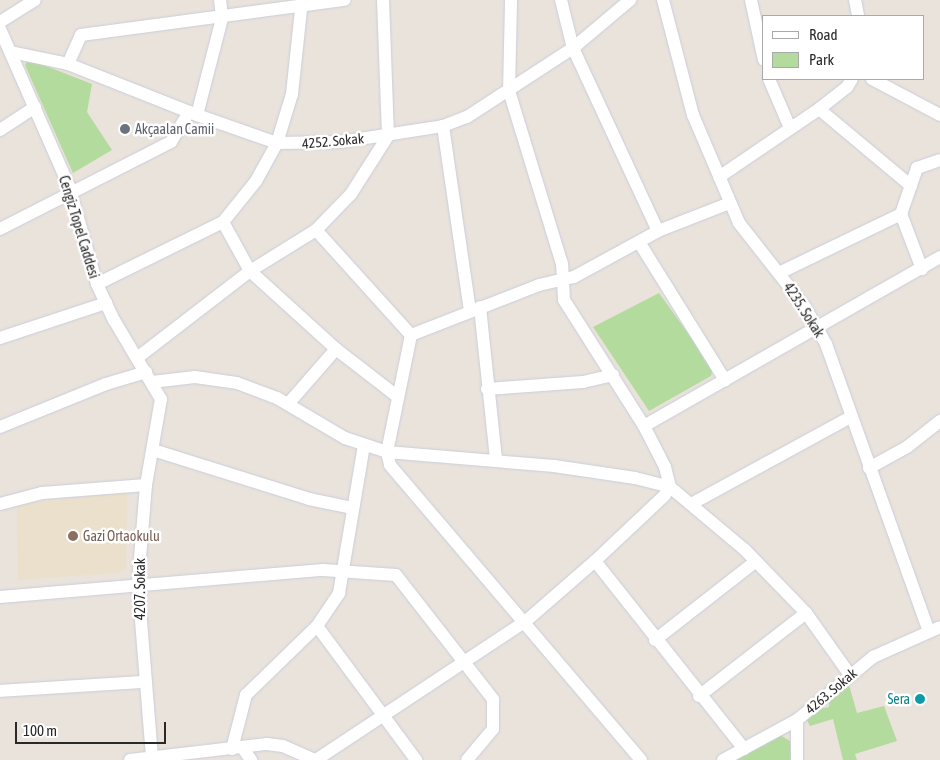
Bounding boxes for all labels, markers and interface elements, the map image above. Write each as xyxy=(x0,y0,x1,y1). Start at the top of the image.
legend xyxy=(762,15,925,80)
text: Road xyxy=(809,26,838,43)
text: Park xyxy=(809,51,834,68)
place label: Akçaalan Camii xyxy=(135,121,214,137)
marker: Akçaalan Camii xyxy=(119,123,131,135)
street label: 4252. Sokak xyxy=(301,130,365,152)
street label: Cengiz Topel Caddesi xyxy=(55,174,103,280)
street label: 4235. Sokak xyxy=(780,279,828,341)
place label: Gazi Ortaokulu xyxy=(83,528,160,544)
marker: Gazi Ortaokulu xyxy=(67,530,79,542)
street label: 4207. Sokak xyxy=(132,558,148,620)
street label: 4263. Sokak xyxy=(802,665,860,717)
place label: Sera xyxy=(887,691,910,707)
marker: Sera xyxy=(914,693,926,705)
scale bar xyxy=(18,712,169,744)
text: 100 m xyxy=(23,722,57,739)

